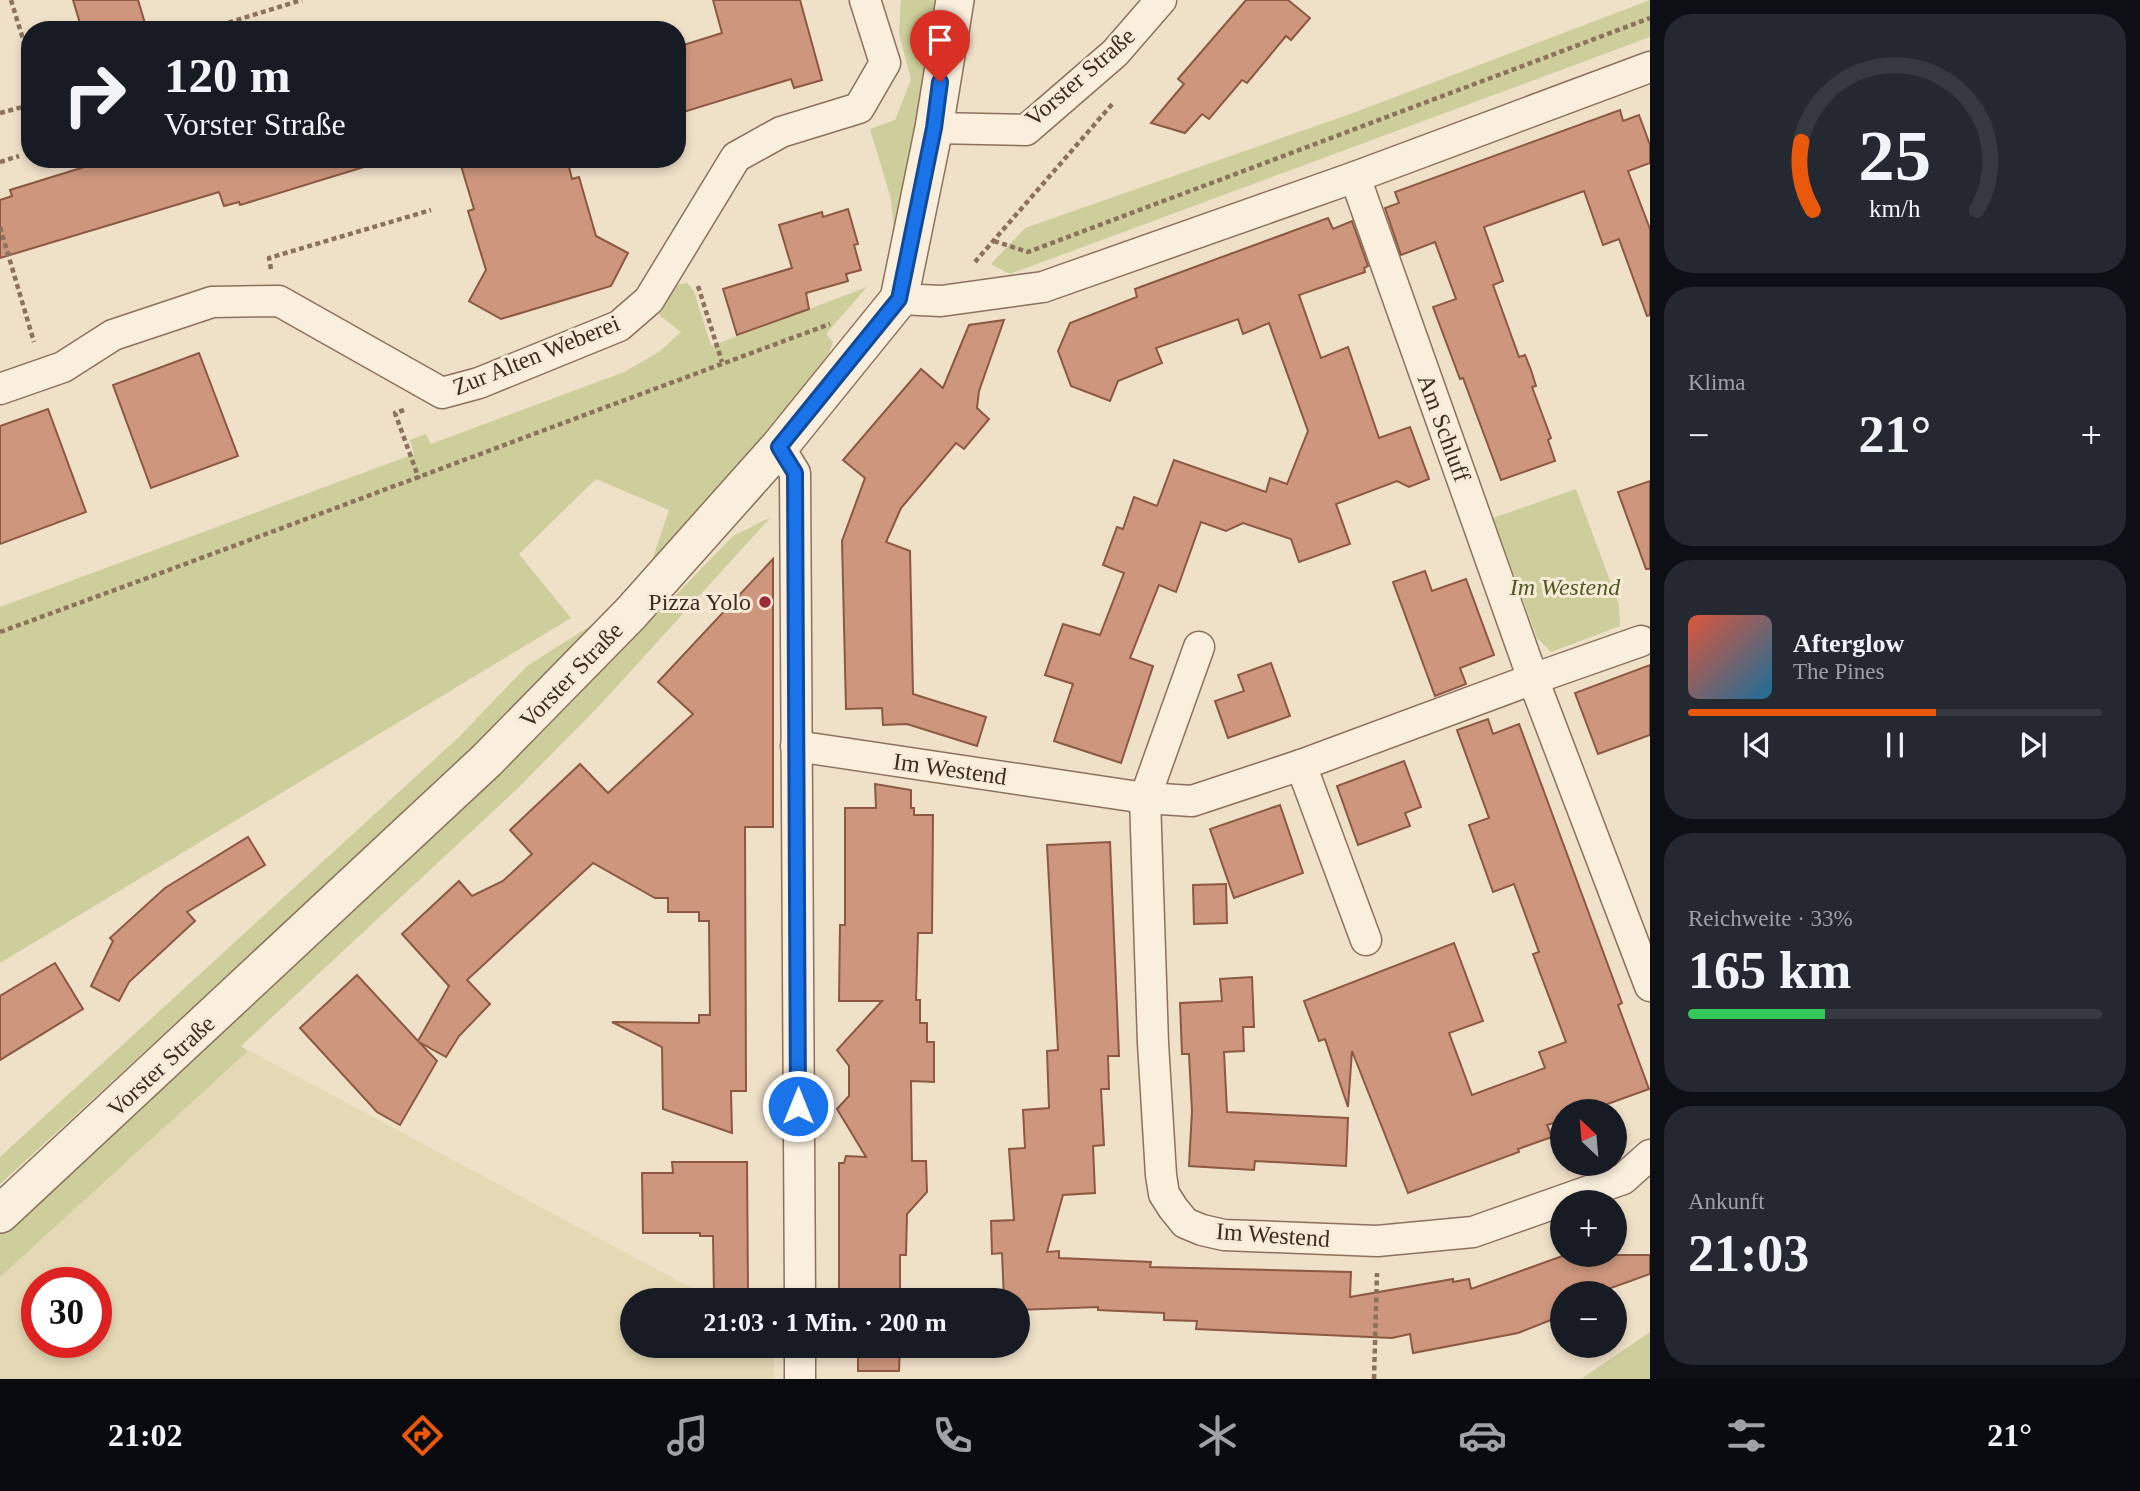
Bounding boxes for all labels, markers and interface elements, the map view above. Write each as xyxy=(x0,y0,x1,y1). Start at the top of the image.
pin xyxy=(910,10,970,82)
icon: arrive xyxy=(921,21,959,59)
street label: Vorster Straße xyxy=(1020,23,1140,131)
text: 120 m xyxy=(164,48,291,103)
icon: right xyxy=(49,49,140,140)
text: Vorster Straße xyxy=(164,106,346,142)
text: 25 xyxy=(1859,115,1931,196)
text: km/h xyxy=(1869,194,1921,221)
street label: Zur Alten Weberei xyxy=(449,310,623,400)
text: Klima xyxy=(1688,370,1746,395)
street label: Am Schluff xyxy=(1413,371,1475,485)
text: 21° xyxy=(1859,406,1931,463)
text: − xyxy=(1688,414,1709,456)
text: + xyxy=(2081,414,2102,456)
park label: Im Westend xyxy=(1509,574,1621,600)
place label: Pizza Yolo xyxy=(648,589,751,615)
marker: Pizza Yolo xyxy=(757,594,773,610)
street label: Vorster Straße xyxy=(514,617,628,733)
text: Afterglow xyxy=(1793,629,1904,658)
text: The Pines xyxy=(1793,659,1884,684)
icon: previous xyxy=(1738,726,1776,764)
icon: pause xyxy=(1876,726,1914,764)
icon: next xyxy=(2014,726,2052,764)
street label: Im Westend xyxy=(892,748,1008,790)
text: Reichweite · 33% xyxy=(1688,906,1853,931)
text: 165 km xyxy=(1688,942,1851,999)
street label: Vorster Straße xyxy=(102,1010,220,1122)
position arrow xyxy=(761,1069,835,1143)
north arrow xyxy=(1550,1099,1628,1176)
map controls xyxy=(1550,1099,1627,1358)
text: Ankunft xyxy=(1688,1189,1765,1214)
button: + xyxy=(1550,1190,1627,1267)
street label: Im Westend xyxy=(1215,1218,1331,1252)
text: 21:03 xyxy=(1688,1225,1809,1282)
speed limit sign: 30 xyxy=(21,1267,112,1358)
button: − xyxy=(1550,1281,1627,1358)
text: 21:03 · 1 Min. · 200 m xyxy=(703,1308,947,1337)
icon: directions xyxy=(398,1411,447,1460)
icon: music xyxy=(663,1411,712,1460)
icon: phone xyxy=(928,1411,977,1460)
icon: climate xyxy=(1193,1411,1242,1460)
icon: car xyxy=(1458,1411,1507,1460)
icon: filters xyxy=(1722,1411,1771,1460)
text: 21:02 xyxy=(108,1417,183,1453)
text: 21° xyxy=(1987,1417,2032,1453)

